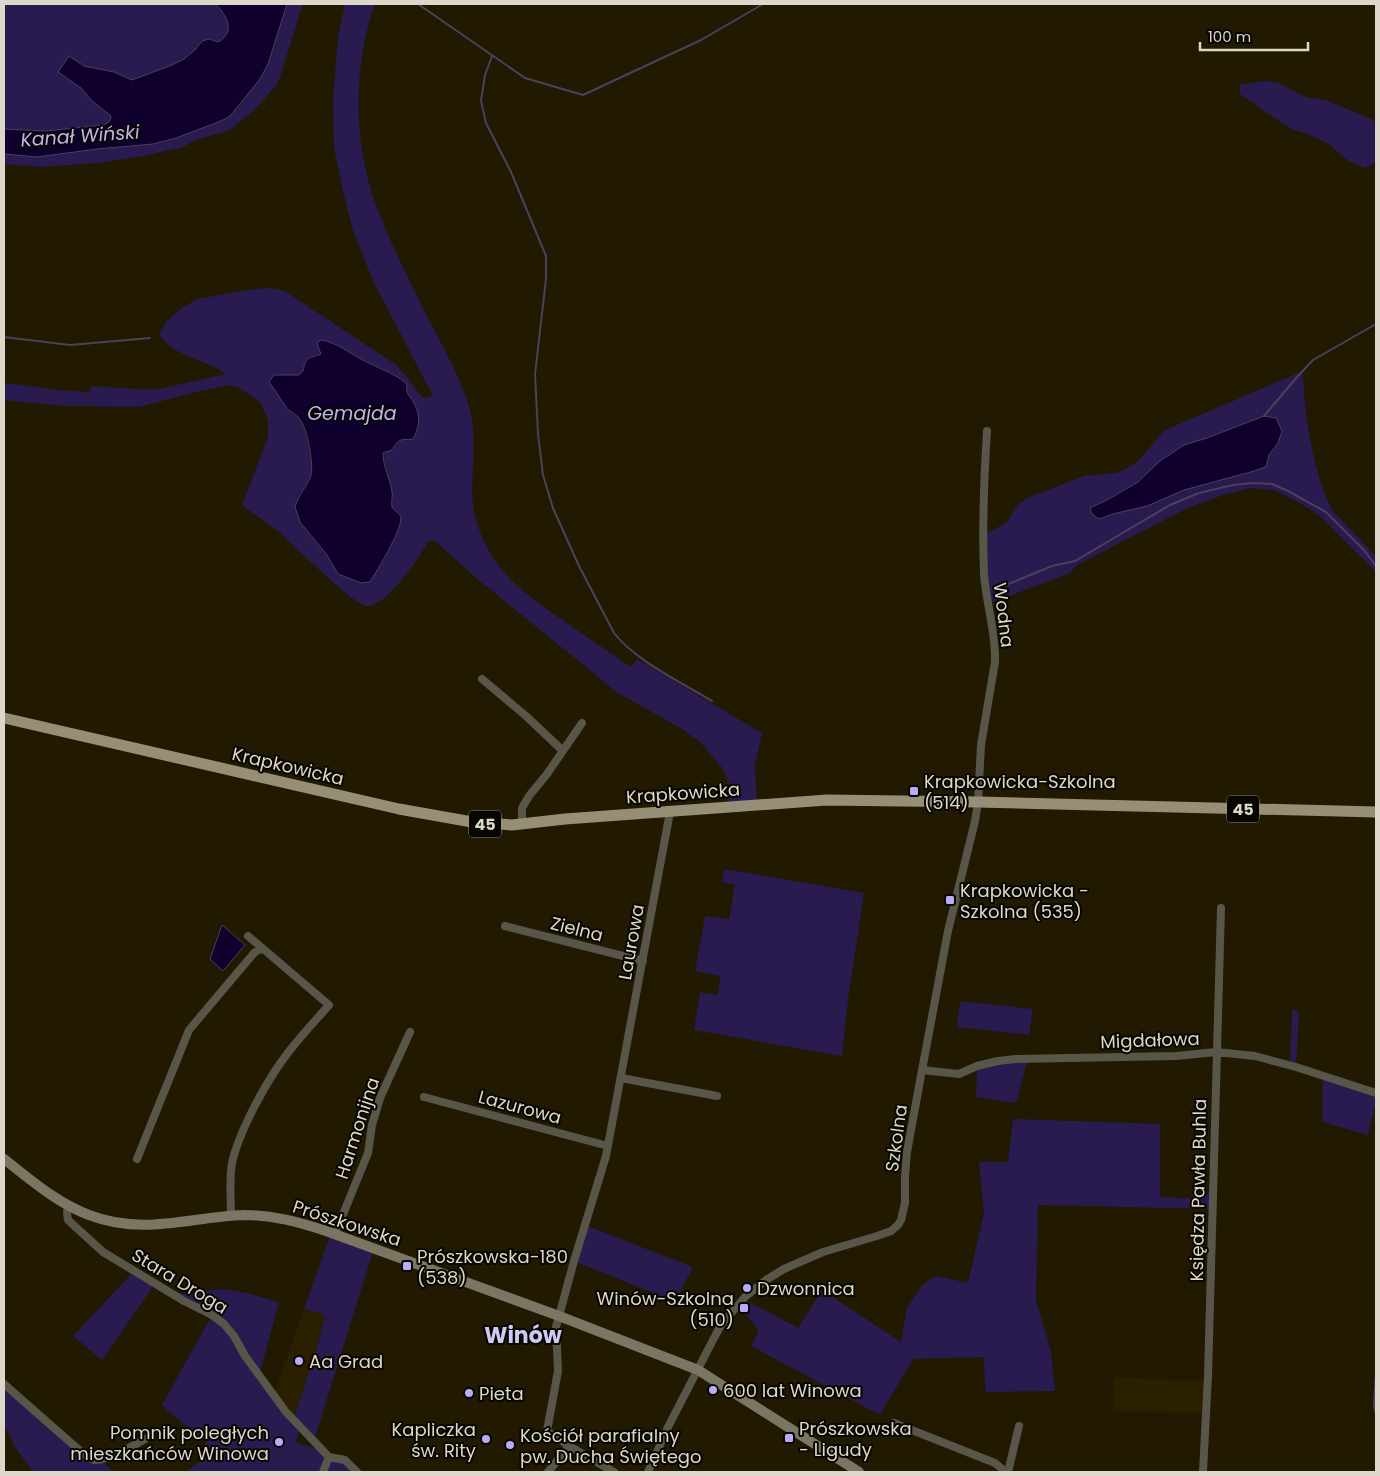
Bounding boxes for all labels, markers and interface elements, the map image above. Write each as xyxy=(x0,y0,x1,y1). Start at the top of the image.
scale bar xyxy=(1200,20,1308,52)
text: 100 m xyxy=(1208,26,1251,47)
water label: Kanał Wiński xyxy=(19,118,141,154)
water label: Gemajda xyxy=(307,400,397,427)
street label: Wodna xyxy=(988,581,1020,649)
street label: Krapkowicka xyxy=(230,741,346,791)
place label: Krapkowicka-Szkolna (514) xyxy=(924,769,1116,815)
street label: Krapkowicka xyxy=(625,777,741,809)
marker: Krapkowicka-Szkolna (514) xyxy=(908,785,920,797)
road number: 45 xyxy=(1227,796,1259,822)
road number: 45 xyxy=(469,811,501,838)
place label: Krapkowicka - Szkolna (535) xyxy=(960,878,1089,924)
marker: Krapkowicka - Szkolna (535) xyxy=(944,894,956,906)
street label: Laurowa xyxy=(612,902,650,982)
street label: Zielna xyxy=(548,910,606,948)
street label: Migdałowa xyxy=(1100,1026,1200,1054)
street label: Harmonijna xyxy=(329,1074,385,1182)
street label: Lazurowa xyxy=(476,1084,564,1130)
street label: Księdza Pawła Buhla xyxy=(1184,1098,1212,1282)
street label: Szkolna xyxy=(879,1103,913,1173)
street label: Prószkowska xyxy=(290,1194,404,1252)
street label: Stara Droga xyxy=(127,1242,233,1320)
place label: Prószkowska-180 (538) xyxy=(417,1244,568,1290)
marker: Prószkowska-180 (538) xyxy=(401,1260,413,1272)
place label: Dzwonnica xyxy=(757,1276,855,1301)
marker: Dzwonnica xyxy=(741,1282,753,1294)
place label: Winów-Szkolna (510) xyxy=(597,1286,734,1332)
marker: Winów-Szkolna (510) xyxy=(738,1302,750,1314)
district label: Winów xyxy=(484,1320,562,1351)
place label: Aa Grad xyxy=(309,1349,383,1374)
marker: Aa Grad xyxy=(293,1355,305,1367)
place label: 600 lat Winowa xyxy=(723,1378,862,1403)
place label: Pieta xyxy=(479,1381,524,1406)
marker: 600 lat Winowa xyxy=(707,1384,719,1396)
marker: Pieta xyxy=(463,1387,475,1399)
place label: Prószkowska - Ligudy xyxy=(799,1416,912,1462)
place label: Kapliczka św. Rity xyxy=(391,1417,476,1463)
place label: Pomnik poległych mieszkańców Winowa xyxy=(70,1420,269,1466)
place label: Kościół parafialny pw. Ducha Świętego xyxy=(520,1423,702,1469)
marker: Prószkowska - Ligudy xyxy=(783,1432,795,1444)
marker: Kapliczka św. Rity xyxy=(480,1433,492,1445)
marker: Pomnik poległych mieszkańców Winowa xyxy=(273,1436,285,1448)
marker: Kościół parafialny pw. Ducha Świętego xyxy=(504,1439,516,1451)

